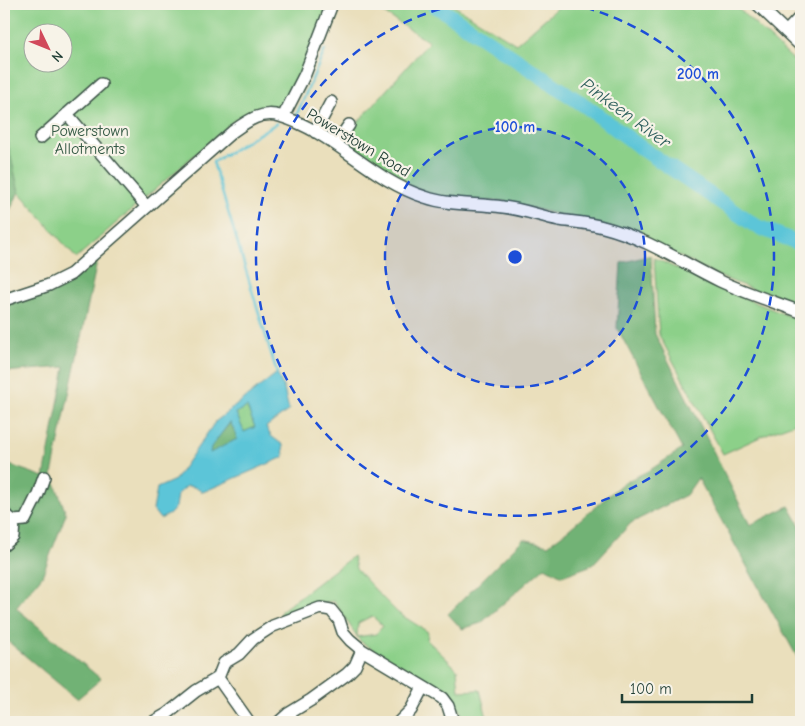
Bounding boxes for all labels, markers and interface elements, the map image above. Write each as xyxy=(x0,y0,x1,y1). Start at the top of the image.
north arrow xyxy=(22,22,72,72)
text: N xyxy=(48,47,66,66)
text: 200 m xyxy=(677,65,719,83)
water label: Pinkeen River xyxy=(577,74,675,153)
street label: Powerstown Road xyxy=(303,105,414,181)
text: 100 m xyxy=(495,118,535,136)
park label: Powerstown Allotments xyxy=(51,122,129,158)
centre of rings xyxy=(506,248,524,266)
scale bar xyxy=(622,671,752,703)
text: 100 m xyxy=(630,680,672,698)

